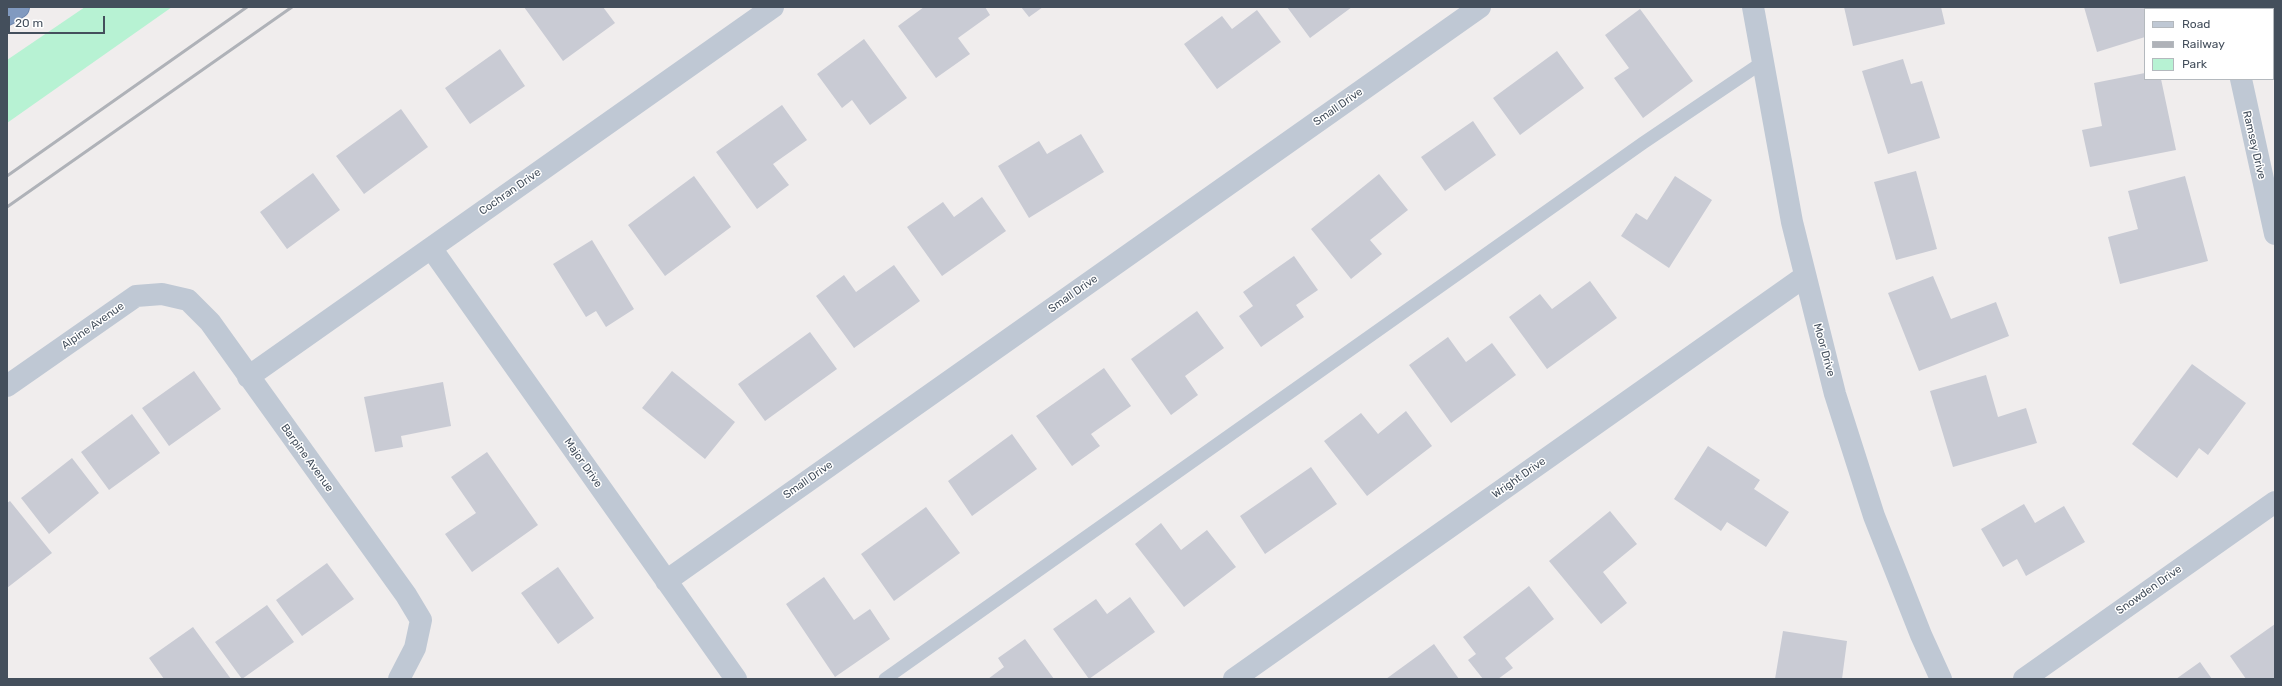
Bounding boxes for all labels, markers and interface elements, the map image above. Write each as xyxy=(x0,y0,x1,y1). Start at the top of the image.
scale bar xyxy=(10,8,107,34)
legend xyxy=(2144,8,2274,80)
text: 20 m xyxy=(15,16,43,30)
text: Road xyxy=(2182,17,2210,31)
text: Railway xyxy=(2182,37,2225,51)
text: Park xyxy=(2182,57,2207,71)
street label: Small Drive xyxy=(1311,85,1365,129)
street label: Ramsey Drive xyxy=(2240,109,2268,181)
street label: Cochran Drive xyxy=(477,166,543,218)
street label: Small Drive xyxy=(1046,272,1100,316)
street label: Alpine Avenue xyxy=(59,300,127,352)
street label: Moor Drive xyxy=(1811,322,1837,378)
street label: Barpine Avenue xyxy=(278,421,336,495)
street label: Major Drive xyxy=(561,436,605,490)
street label: Wright Drive xyxy=(1490,455,1548,501)
street label: Small Drive xyxy=(781,458,835,502)
street label: Snowden Drive xyxy=(2114,563,2184,617)

